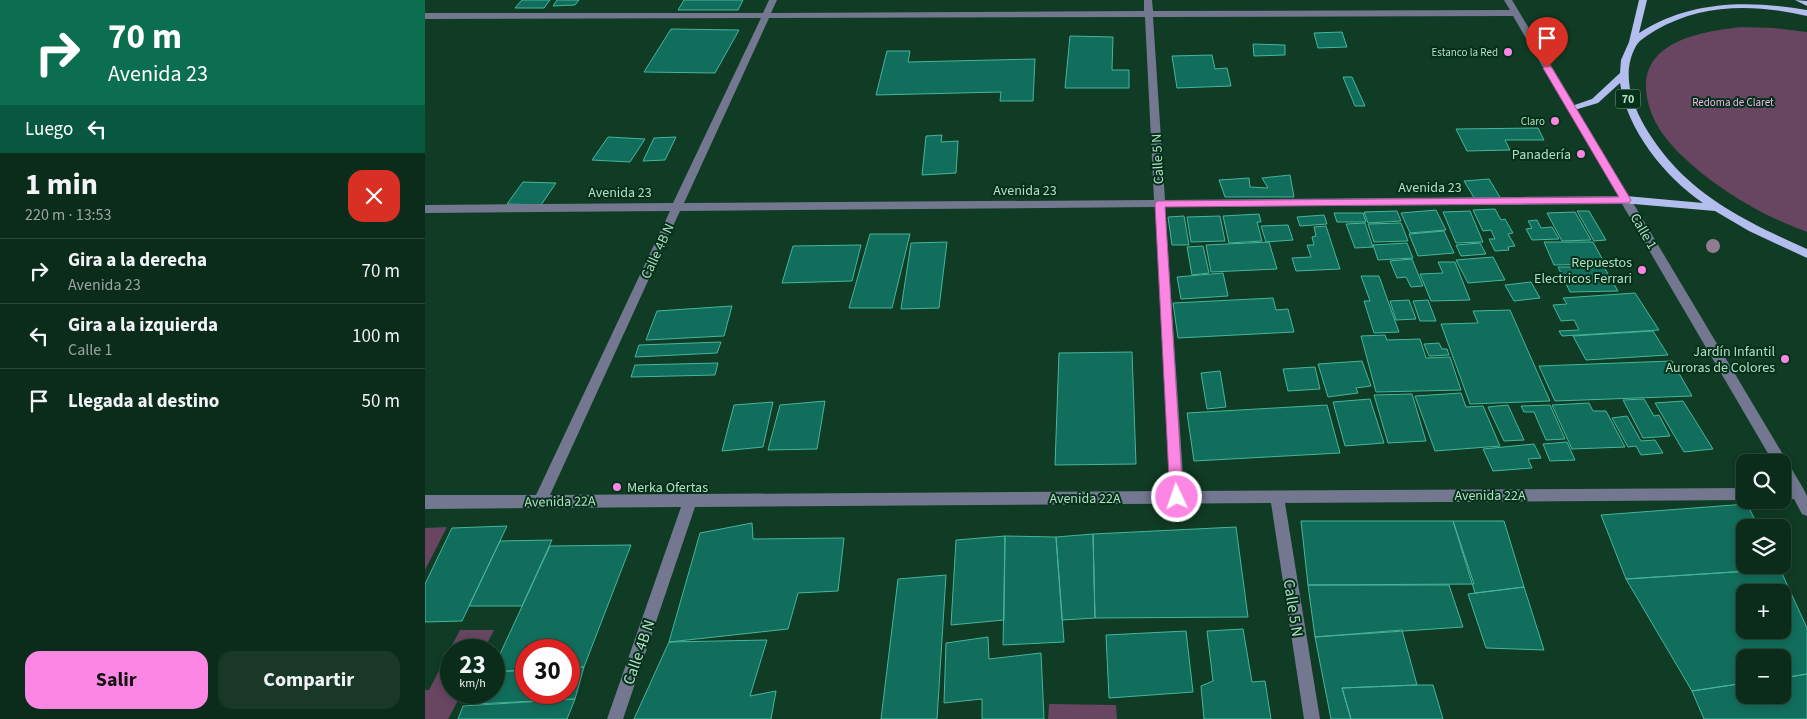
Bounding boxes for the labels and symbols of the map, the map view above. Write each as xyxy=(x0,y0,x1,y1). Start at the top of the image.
pin xyxy=(1526,17,1568,68)
place label: Estanco la Red xyxy=(1432,45,1498,60)
marker: Estanco la Red xyxy=(1502,46,1514,58)
road number: 70 xyxy=(1615,90,1641,108)
park label: Redoma de Claret xyxy=(1692,95,1774,110)
place label: Claro xyxy=(1521,114,1545,129)
marker: Claro xyxy=(1549,115,1561,127)
street label: Calle 5 N xyxy=(1147,133,1169,185)
place label: Panadería xyxy=(1512,145,1571,165)
marker: Panadería xyxy=(1575,148,1587,160)
street label: Avenida 23 xyxy=(1398,178,1462,198)
street label: Avenida 23 xyxy=(993,181,1057,201)
street label: Avenida 23 xyxy=(588,183,652,203)
street label: Calle 1 xyxy=(1625,210,1662,253)
street label: Calle 4B N xyxy=(636,220,679,282)
place label: Repuestos Electricos Ferrari xyxy=(1534,253,1632,289)
marker: Repuestos Electricos Ferrari xyxy=(1636,264,1648,276)
place label: Jardín Infantil Auroras de Colores xyxy=(1666,342,1775,378)
marker: Jardín Infantil Auroras de Colores xyxy=(1779,353,1791,365)
position arrow xyxy=(1150,470,1202,522)
place label: Merka Ofertas xyxy=(627,478,708,498)
marker: Merka Ofertas xyxy=(611,481,623,493)
street label: Avenida 22A xyxy=(1454,486,1526,506)
street label: Avenida 22A xyxy=(1049,489,1121,509)
street label: Avenida 22A xyxy=(524,491,596,513)
street label: Calle 5 N xyxy=(1278,578,1308,639)
street label: Calle 4B N xyxy=(618,617,660,688)
speed limit sign: 30 xyxy=(515,639,580,704)

